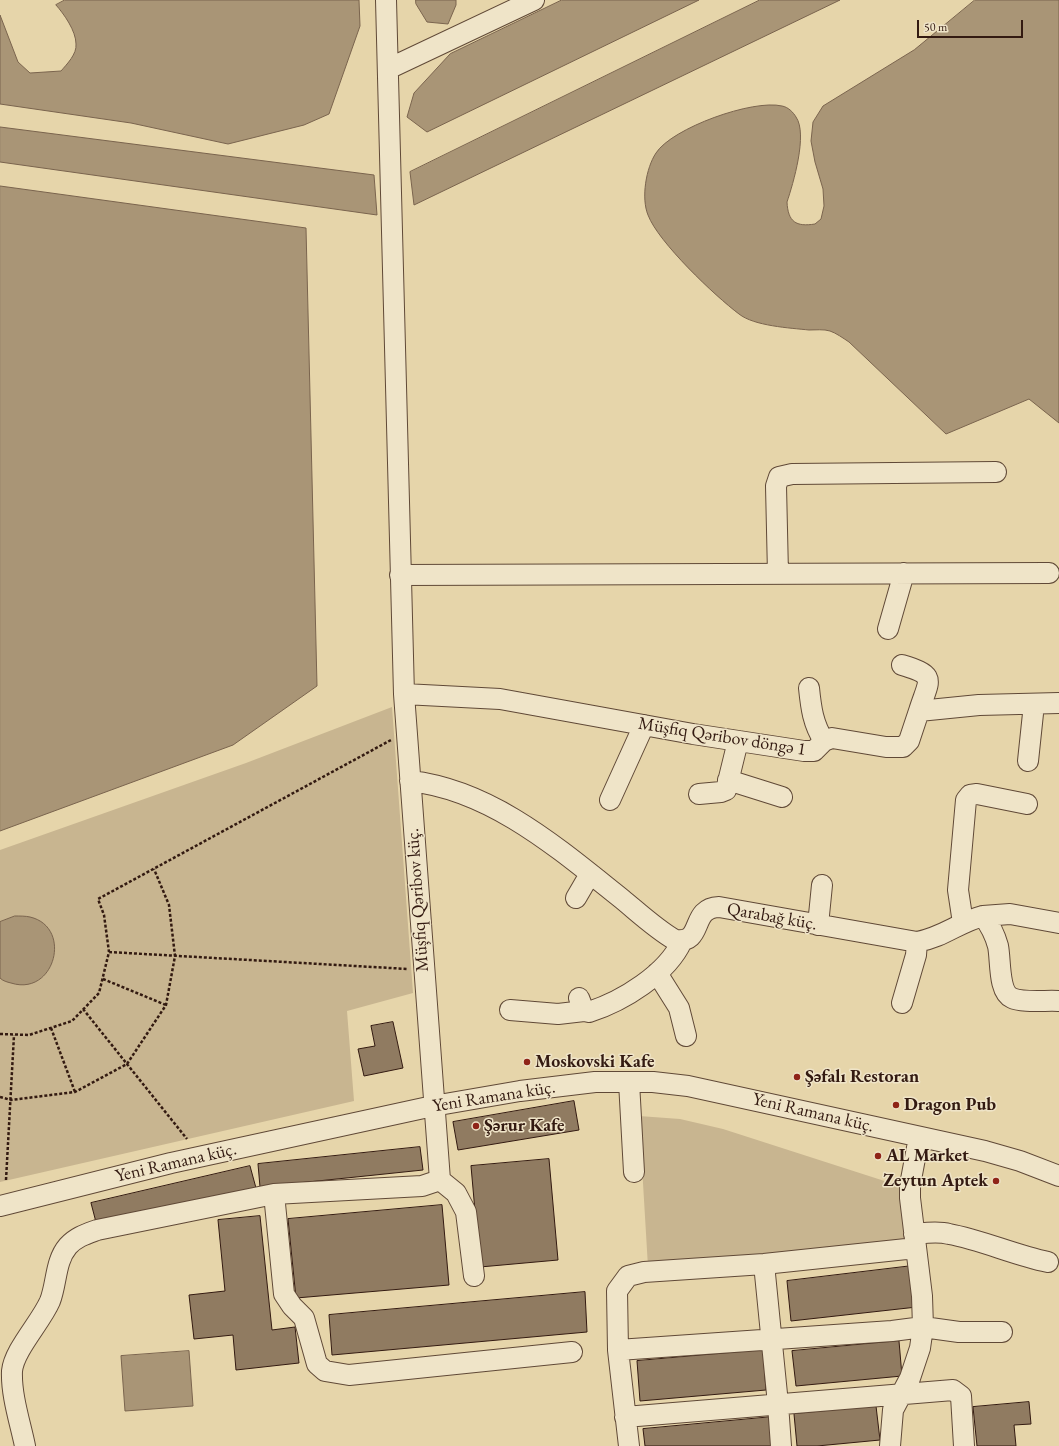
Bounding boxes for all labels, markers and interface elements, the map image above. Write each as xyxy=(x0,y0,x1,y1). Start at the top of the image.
scale bar xyxy=(919,12,1025,38)
text: 50 m xyxy=(924,19,947,35)
street label: Müşfiq Qəribov döngə 1 xyxy=(637,713,807,761)
street label: Müşfiq Qəribov küç. xyxy=(402,827,434,973)
street label: Qarabağ küç. xyxy=(725,898,819,936)
place label: Moskovski Kafe xyxy=(535,1051,655,1073)
marker: Moskovski Kafe xyxy=(522,1057,532,1067)
place label: Şəfalı Restoran xyxy=(805,1066,919,1088)
marker: Şəfalı Restoran xyxy=(792,1072,802,1082)
street label: Yeni Ramana küç. xyxy=(431,1077,557,1117)
street label: Yeni Ramana küç. xyxy=(750,1089,876,1137)
place label: Dragon Pub xyxy=(904,1094,996,1116)
marker: Dragon Pub xyxy=(891,1100,901,1110)
place label: Şərur Kafe xyxy=(484,1115,565,1137)
marker: Şərur Kafe xyxy=(471,1121,481,1131)
street label: Yeni Ramana küç. xyxy=(113,1139,239,1187)
place label: AL Market xyxy=(886,1145,969,1167)
marker: AL Market xyxy=(873,1151,883,1161)
place label: Zeytun Aptek xyxy=(883,1170,988,1192)
marker: Zeytun Aptek xyxy=(991,1176,1001,1186)

